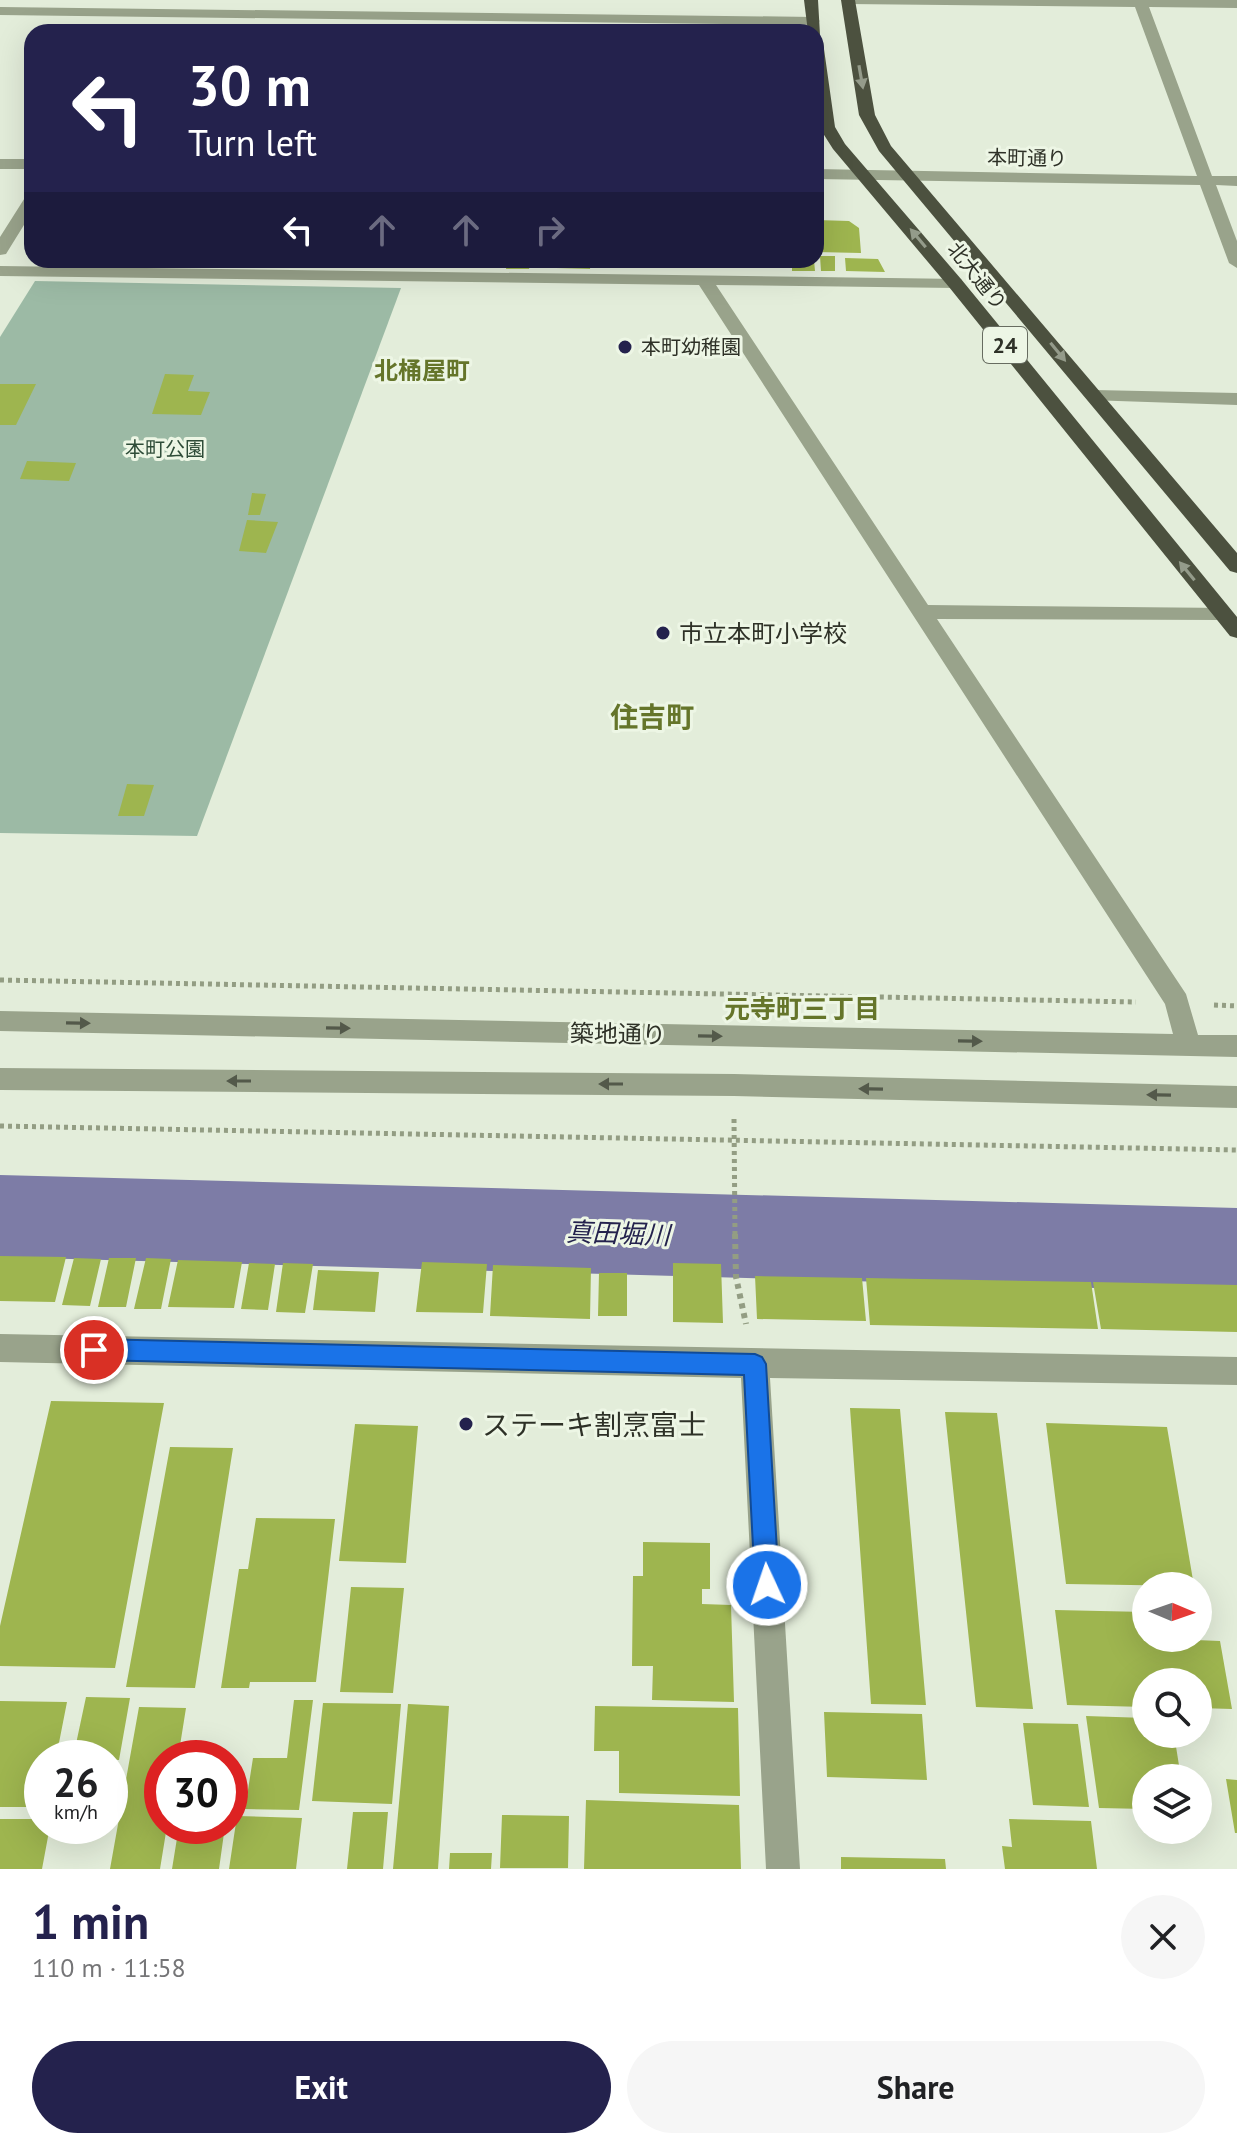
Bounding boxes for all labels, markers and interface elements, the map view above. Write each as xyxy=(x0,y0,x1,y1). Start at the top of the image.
text: 30 m xyxy=(188,49,311,121)
icon: left xyxy=(56,56,160,160)
one-way arrow xyxy=(855,65,867,90)
text: Turn left xyxy=(188,119,317,166)
street label: 本町通り xyxy=(987,144,1067,172)
icon: left xyxy=(276,208,320,252)
icon: ahead xyxy=(360,208,404,252)
icon: ahead xyxy=(444,208,488,252)
icon: right xyxy=(528,208,572,252)
one-way arrow xyxy=(910,229,927,249)
street label: 北大通り xyxy=(942,237,1012,315)
road number: 24 xyxy=(983,327,1027,363)
place label: 本町幼稚園 xyxy=(641,334,741,360)
marker: 本町幼稚園 xyxy=(616,338,634,356)
one-way arrow xyxy=(1049,342,1066,362)
district label: 北桶屋町 xyxy=(374,355,470,386)
park label: 本町公園 xyxy=(125,436,205,462)
one-way arrow xyxy=(1180,561,1196,581)
place label: 市立本町小学校 xyxy=(679,618,847,649)
marker: 市立本町小学校 xyxy=(654,624,672,642)
district label: 住吉町 xyxy=(610,698,694,735)
district label: 元寺町三丁目 xyxy=(724,992,880,1025)
one-way arrow xyxy=(66,1017,91,1029)
street label: 築地通り xyxy=(570,1018,666,1050)
one-way arrow xyxy=(326,1022,351,1035)
one-way arrow xyxy=(698,1030,723,1042)
one-way arrow xyxy=(958,1035,983,1047)
one-way arrow xyxy=(226,1075,251,1087)
one-way arrow xyxy=(598,1078,623,1090)
one-way arrow xyxy=(858,1082,883,1095)
one-way arrow xyxy=(1146,1089,1171,1102)
water label: 真田堀川 xyxy=(565,1215,674,1251)
pin xyxy=(60,1316,128,1384)
icon: arrive xyxy=(72,1328,116,1372)
place label: ステーキ割烹富士 xyxy=(482,1406,706,1443)
marker: ステーキ割烹富士 xyxy=(457,1415,475,1433)
position arrow xyxy=(725,1543,809,1627)
north arrow xyxy=(1132,1572,1212,1652)
map controls xyxy=(1132,1572,1212,1844)
button: search xyxy=(1132,1668,1212,1748)
speed limit sign: 30 xyxy=(144,1740,248,1844)
text: 26 xyxy=(53,1756,99,1808)
button: layers xyxy=(1132,1764,1212,1844)
text: km/h xyxy=(54,1799,98,1825)
text: 1 min xyxy=(32,1890,149,1952)
button: close xyxy=(1121,1895,1205,1979)
text: 110 m · 11:58 xyxy=(32,1951,186,1984)
button: Exit xyxy=(32,2041,611,2133)
button: Share xyxy=(627,2041,1205,2133)

